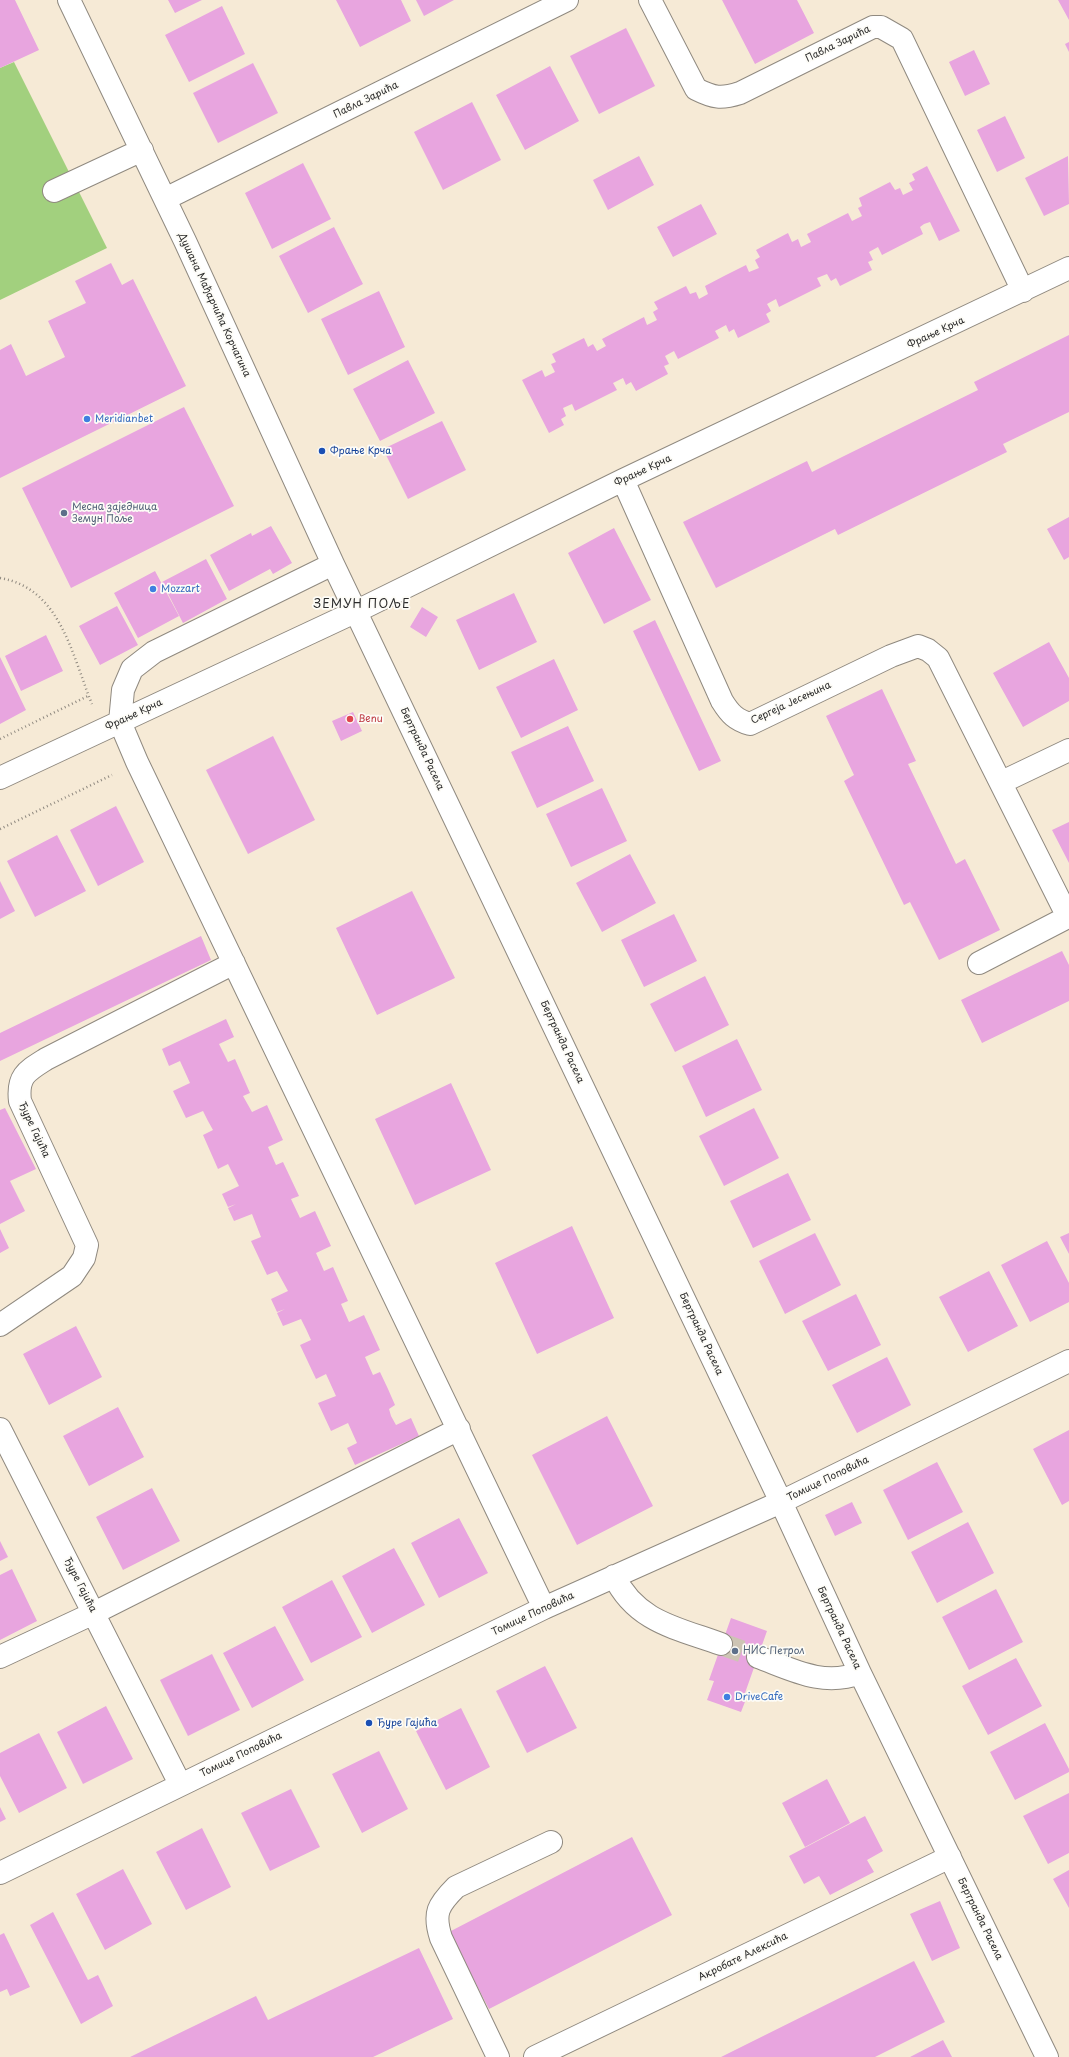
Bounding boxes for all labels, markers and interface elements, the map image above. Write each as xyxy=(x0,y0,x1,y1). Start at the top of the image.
street label: Павла Зарића xyxy=(804,23,872,65)
street label: Павла Зарића xyxy=(332,79,400,121)
street label: Душана Мађарчића Корчагина xyxy=(175,231,253,379)
street label: Фрање Крча xyxy=(906,315,966,351)
place label: Meridianbet xyxy=(95,413,153,425)
marker: Meridianbet xyxy=(82,414,92,424)
place label: Фрање Крча xyxy=(330,445,391,457)
marker: Фрање Крча xyxy=(317,446,327,456)
street label: Фрање Крча xyxy=(613,453,673,489)
place label: Месна заједница Земун Поље xyxy=(72,501,157,524)
marker: Месна заједница Земун Поље xyxy=(59,508,69,518)
place label: Mozzart xyxy=(161,583,200,595)
marker: Mozzart xyxy=(148,584,158,594)
district label: ЗЕМУН ПОЉЕ xyxy=(314,598,410,612)
street label: Сергеја Јесењина xyxy=(749,679,833,727)
street label: Фрање Крча xyxy=(104,697,164,733)
street label: Бертранда Расела xyxy=(398,706,446,792)
place label: Benu xyxy=(358,713,383,725)
marker: Benu xyxy=(345,714,355,724)
street label: Бертранда Расела xyxy=(538,999,586,1085)
street label: Ђуре Гајића xyxy=(16,1100,52,1160)
street label: Бертранда Расела xyxy=(677,1291,725,1377)
street label: Томице Поповића xyxy=(785,1454,871,1504)
street label: Ђуре Гајића xyxy=(61,1556,99,1614)
street label: Бертранда Расела xyxy=(815,1585,863,1671)
street label: Томице Поповића xyxy=(490,1590,576,1638)
place label: НИС Петрол xyxy=(743,1645,804,1657)
marker: НИС Петрол xyxy=(730,1646,740,1656)
place label: DriveCafe xyxy=(735,1691,783,1703)
marker: DriveCafe xyxy=(722,1692,732,1702)
place label: Ђуре Гајића xyxy=(377,1717,437,1729)
marker: Ђуре Гајића xyxy=(364,1718,374,1728)
street label: Томице Поповића xyxy=(198,1730,284,1780)
street label: Бертранда Расела xyxy=(955,1876,1005,1962)
street label: Акробате Алексића xyxy=(697,1930,789,1984)

